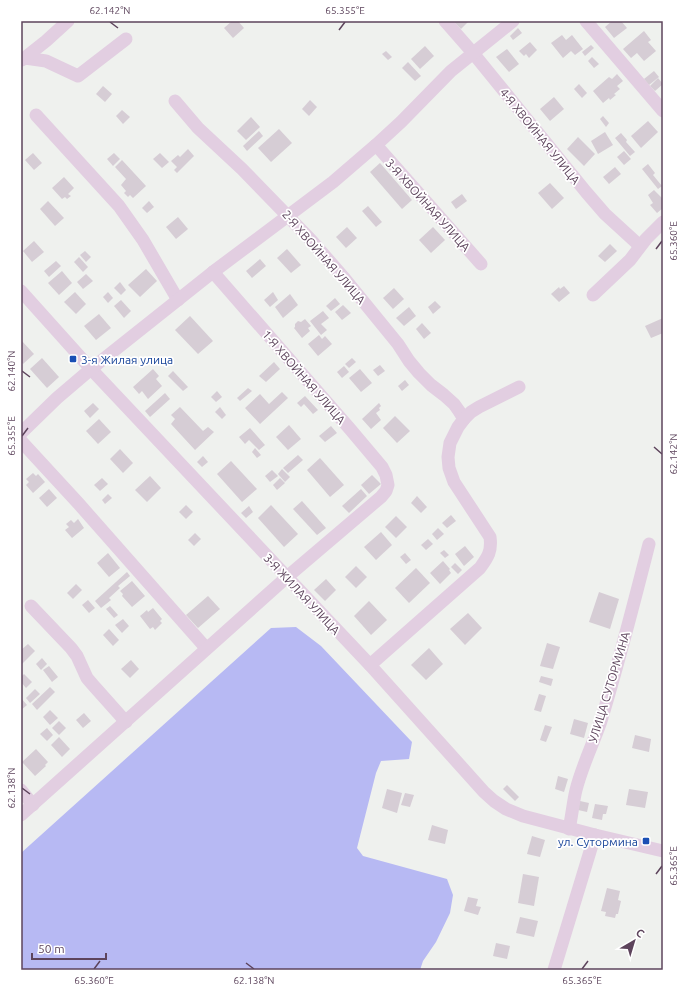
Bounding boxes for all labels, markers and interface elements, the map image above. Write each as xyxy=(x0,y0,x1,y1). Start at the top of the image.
text: 62.142°N xyxy=(89,5,131,16)
text: 65.355°E xyxy=(325,5,365,16)
street label: 4-Я ХВОЙНАЯ УЛИЦА xyxy=(497,85,583,187)
street label: 3-Я ХВОЙНАЯ УЛИЦА xyxy=(383,156,473,254)
street label: 2-Я ХВОЙНАЯ УЛИЦА xyxy=(280,208,368,306)
text: 65.360°E xyxy=(668,221,679,261)
street label: 1-Я ХВОЙНАЯ УЛИЦА xyxy=(260,328,348,426)
text: 62.140°N xyxy=(6,350,17,392)
place label: 3-я Жилая улица xyxy=(81,353,173,366)
marker: 3-я Жилая улица xyxy=(68,354,78,364)
text: 65.355°E xyxy=(6,416,17,456)
text: 62.142°N xyxy=(668,433,679,475)
street label: 3-Я ЖИЛАЯ УЛИЦА xyxy=(261,551,343,637)
street label: УЛИЦА СУТОРМИНА xyxy=(586,630,632,744)
text: 62.138°N xyxy=(6,767,17,809)
place label: ул. Сутормина xyxy=(558,835,638,848)
marker: ул. Сутормина xyxy=(641,836,651,846)
text: 65.365°E xyxy=(668,846,679,886)
north arrow xyxy=(614,921,654,961)
text: С xyxy=(634,926,647,940)
scale bar xyxy=(32,935,106,961)
text: 50 m xyxy=(38,942,65,955)
text: 65.360°E xyxy=(74,975,114,986)
text: 62.138°N xyxy=(233,975,275,986)
text: 65.365°E xyxy=(562,975,602,986)

